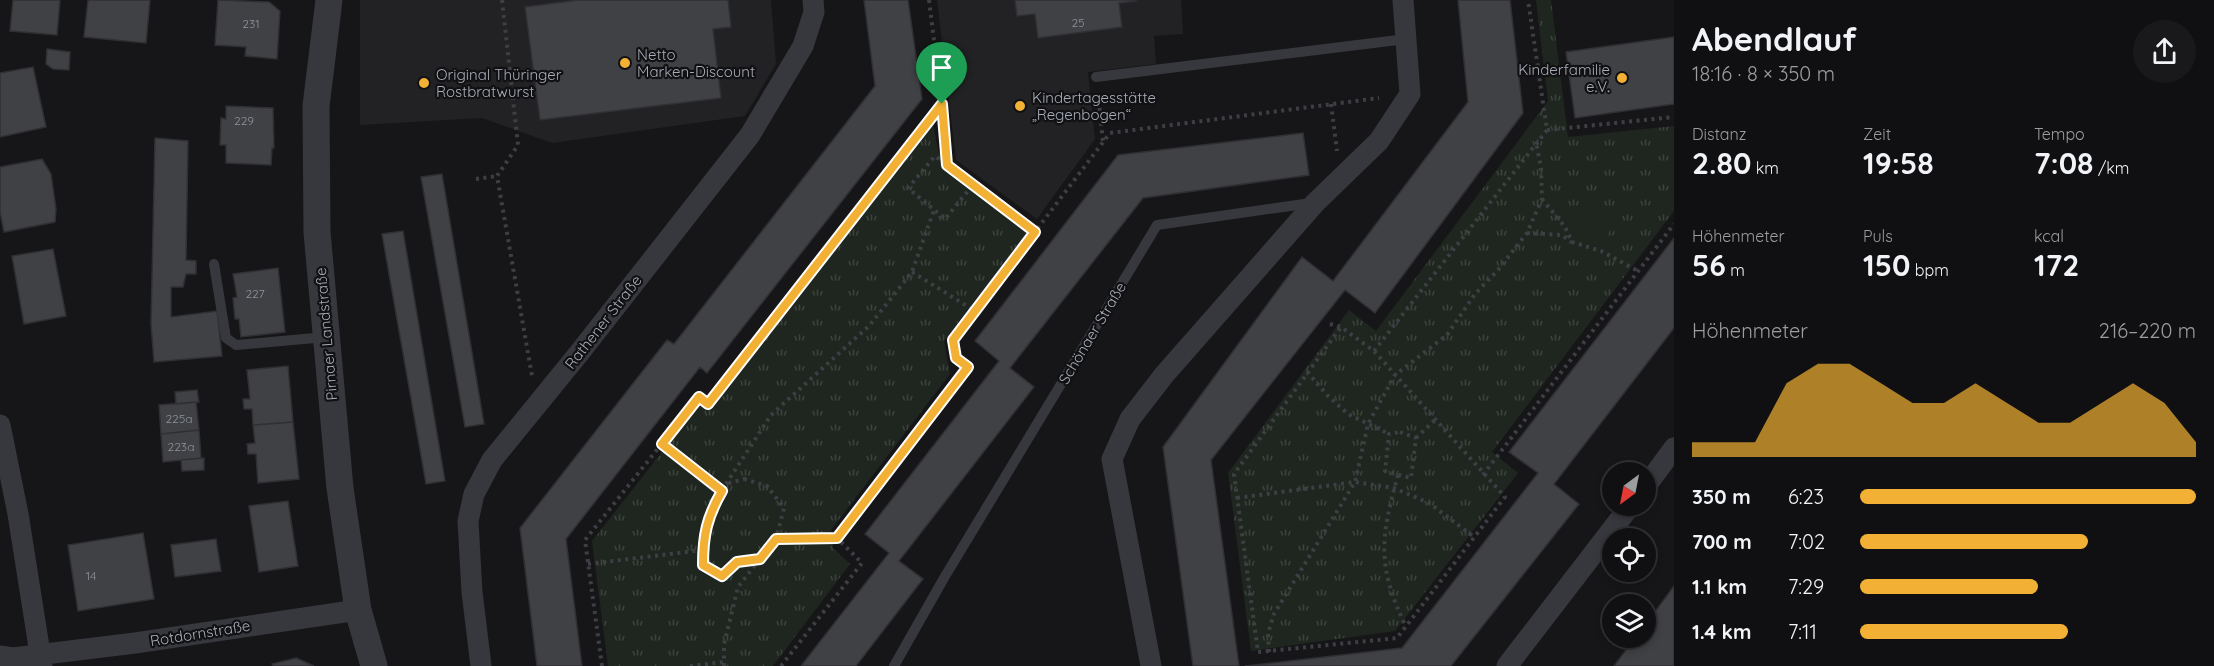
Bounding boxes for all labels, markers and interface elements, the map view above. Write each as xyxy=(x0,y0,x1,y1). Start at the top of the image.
house number: 25 xyxy=(1071,15,1085,30)
house number: 231 xyxy=(242,16,260,31)
text: Abendlauf xyxy=(1692,18,1857,59)
button: share xyxy=(2133,20,2196,83)
pin xyxy=(916,42,967,104)
place label: Netto Marken-Discount xyxy=(637,45,755,81)
icon: arrive xyxy=(925,51,958,84)
marker: Netto Marken-Discount xyxy=(618,56,632,70)
place label: Kinderfamilie e.V. xyxy=(1518,60,1610,96)
text: 18:16 · 8 × 350 m xyxy=(1692,61,1835,86)
place label: Original Thüringer Rostbratwurst xyxy=(436,65,562,101)
marker: Kinderfamilie e.V. xyxy=(1615,71,1629,85)
marker: Original Thüringer Rostbratwurst xyxy=(417,76,431,90)
place label: Kindertagesstätte „Regenbogen“ xyxy=(1032,88,1156,124)
marker: Kindertagesstätte „Regenbogen“ xyxy=(1013,99,1027,113)
house number: 229 xyxy=(234,113,254,128)
text: Distanz xyxy=(1692,124,1746,144)
text: Zeit xyxy=(1863,124,1891,144)
text: Tempo xyxy=(2034,124,2085,144)
text: 2.80 xyxy=(1692,144,1751,182)
text: 19:58 xyxy=(1863,144,1934,182)
text: 7:08 xyxy=(2034,144,2094,182)
text: km xyxy=(1751,158,1779,178)
text: /km xyxy=(2094,158,2129,178)
text: Höhenmeter xyxy=(1692,226,1785,246)
text: Puls xyxy=(1863,226,1893,246)
text: kcal xyxy=(2034,226,2064,246)
text: 56 xyxy=(1692,246,1726,284)
text: 150 xyxy=(1863,246,1910,284)
text: 172 xyxy=(2034,246,2079,284)
text: m xyxy=(1726,260,1745,280)
text: bpm xyxy=(1910,260,1949,280)
street label: Pirnaer Landstraße xyxy=(311,267,341,401)
street label: Rathener Straße xyxy=(560,271,646,373)
street label: Schönaer Straße xyxy=(1054,279,1130,387)
house number: 227 xyxy=(245,286,265,301)
text: Höhenmeter xyxy=(1692,318,1808,343)
text: 216–220 m xyxy=(2099,318,2196,343)
house number: 225a xyxy=(165,411,193,426)
house number: 223a xyxy=(168,439,194,454)
north arrow xyxy=(1602,462,1656,516)
map controls xyxy=(1602,462,1656,648)
text: 350 m xyxy=(1692,484,1751,509)
text: 6:23 xyxy=(1788,484,1824,509)
button: locate xyxy=(1602,528,1656,582)
text: 700 m xyxy=(1692,529,1752,554)
text: 7:02 xyxy=(1788,529,1825,554)
house number: 14 xyxy=(86,568,96,583)
text: 1.1 km xyxy=(1692,574,1747,599)
text: 7:29 xyxy=(1788,574,1824,599)
button: layers xyxy=(1602,594,1656,648)
street label: Rotdornstraße xyxy=(149,616,251,650)
text: 1.4 km xyxy=(1692,619,1751,644)
text: 7:11 xyxy=(1788,619,1817,644)

